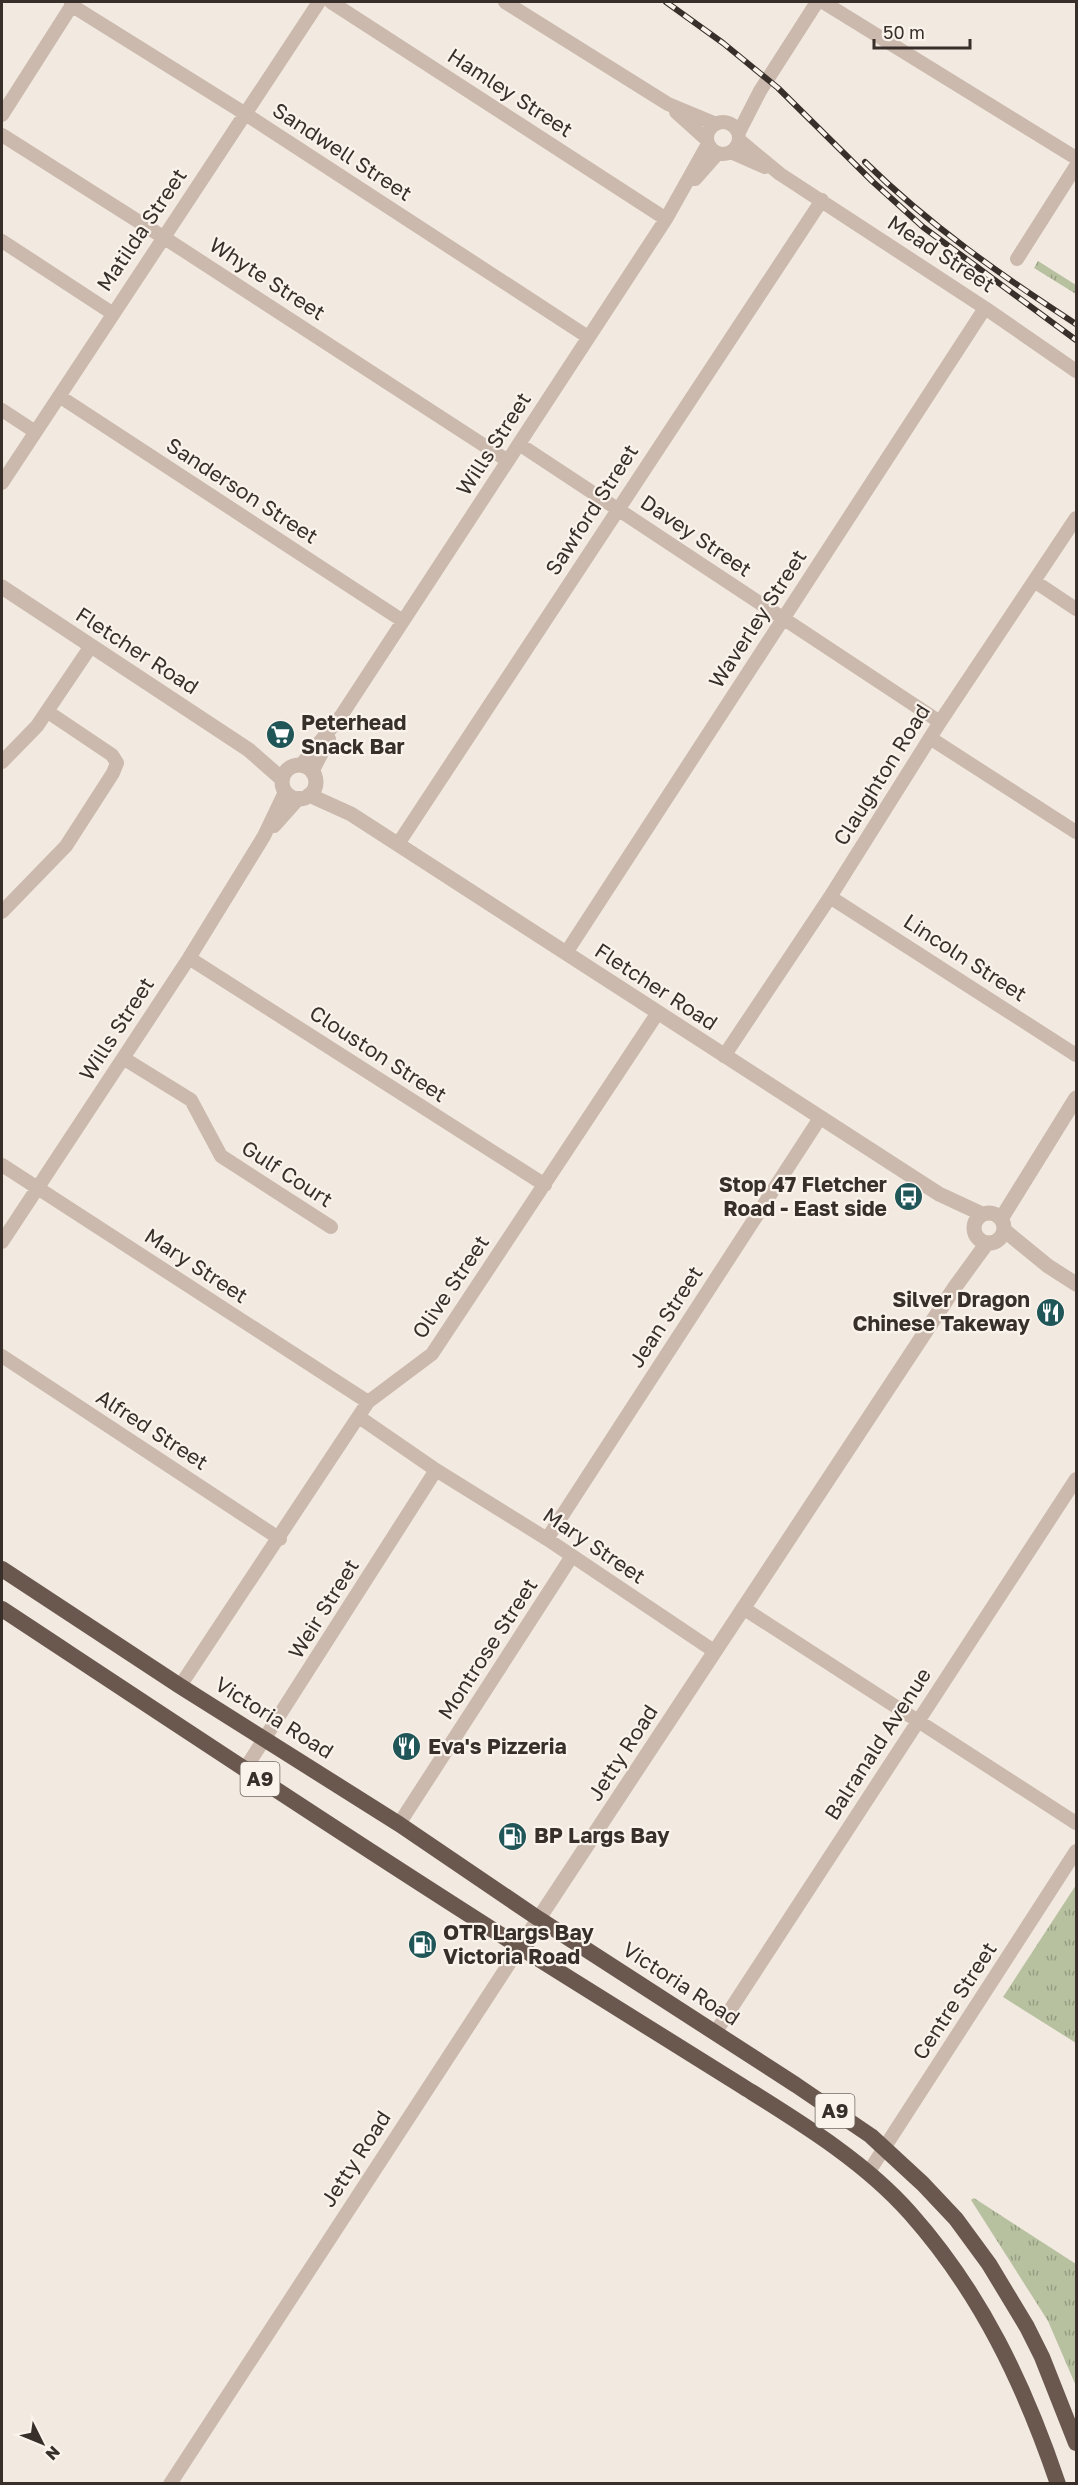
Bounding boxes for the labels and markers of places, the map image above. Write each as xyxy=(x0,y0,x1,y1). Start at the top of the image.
place label: Peterhead Snack Bar xyxy=(301,709,406,759)
supermarket icon: Peterhead Snack Bar xyxy=(264,719,296,751)
place label: Stop 47 Fletcher Road - East side xyxy=(719,1171,887,1221)
bus stop icon: Stop 47 Fletcher Road - East side xyxy=(892,1181,924,1213)
place label: Silver Dragon Chinese Takeway xyxy=(853,1286,1030,1336)
restaurant icon: Silver Dragon Chinese Takeway xyxy=(1035,1296,1067,1328)
restaurant icon: Eva's Pizzeria xyxy=(391,1731,423,1763)
place label: Eva's Pizzeria xyxy=(428,1733,567,1759)
fuel station icon: BP Largs Bay xyxy=(497,1820,529,1852)
place label: BP Largs Bay xyxy=(534,1822,670,1848)
place label: OTR Largs Bay Victoria Road xyxy=(443,1919,594,1969)
fuel station icon: OTR Largs Bay Victoria Road xyxy=(406,1929,438,1961)

